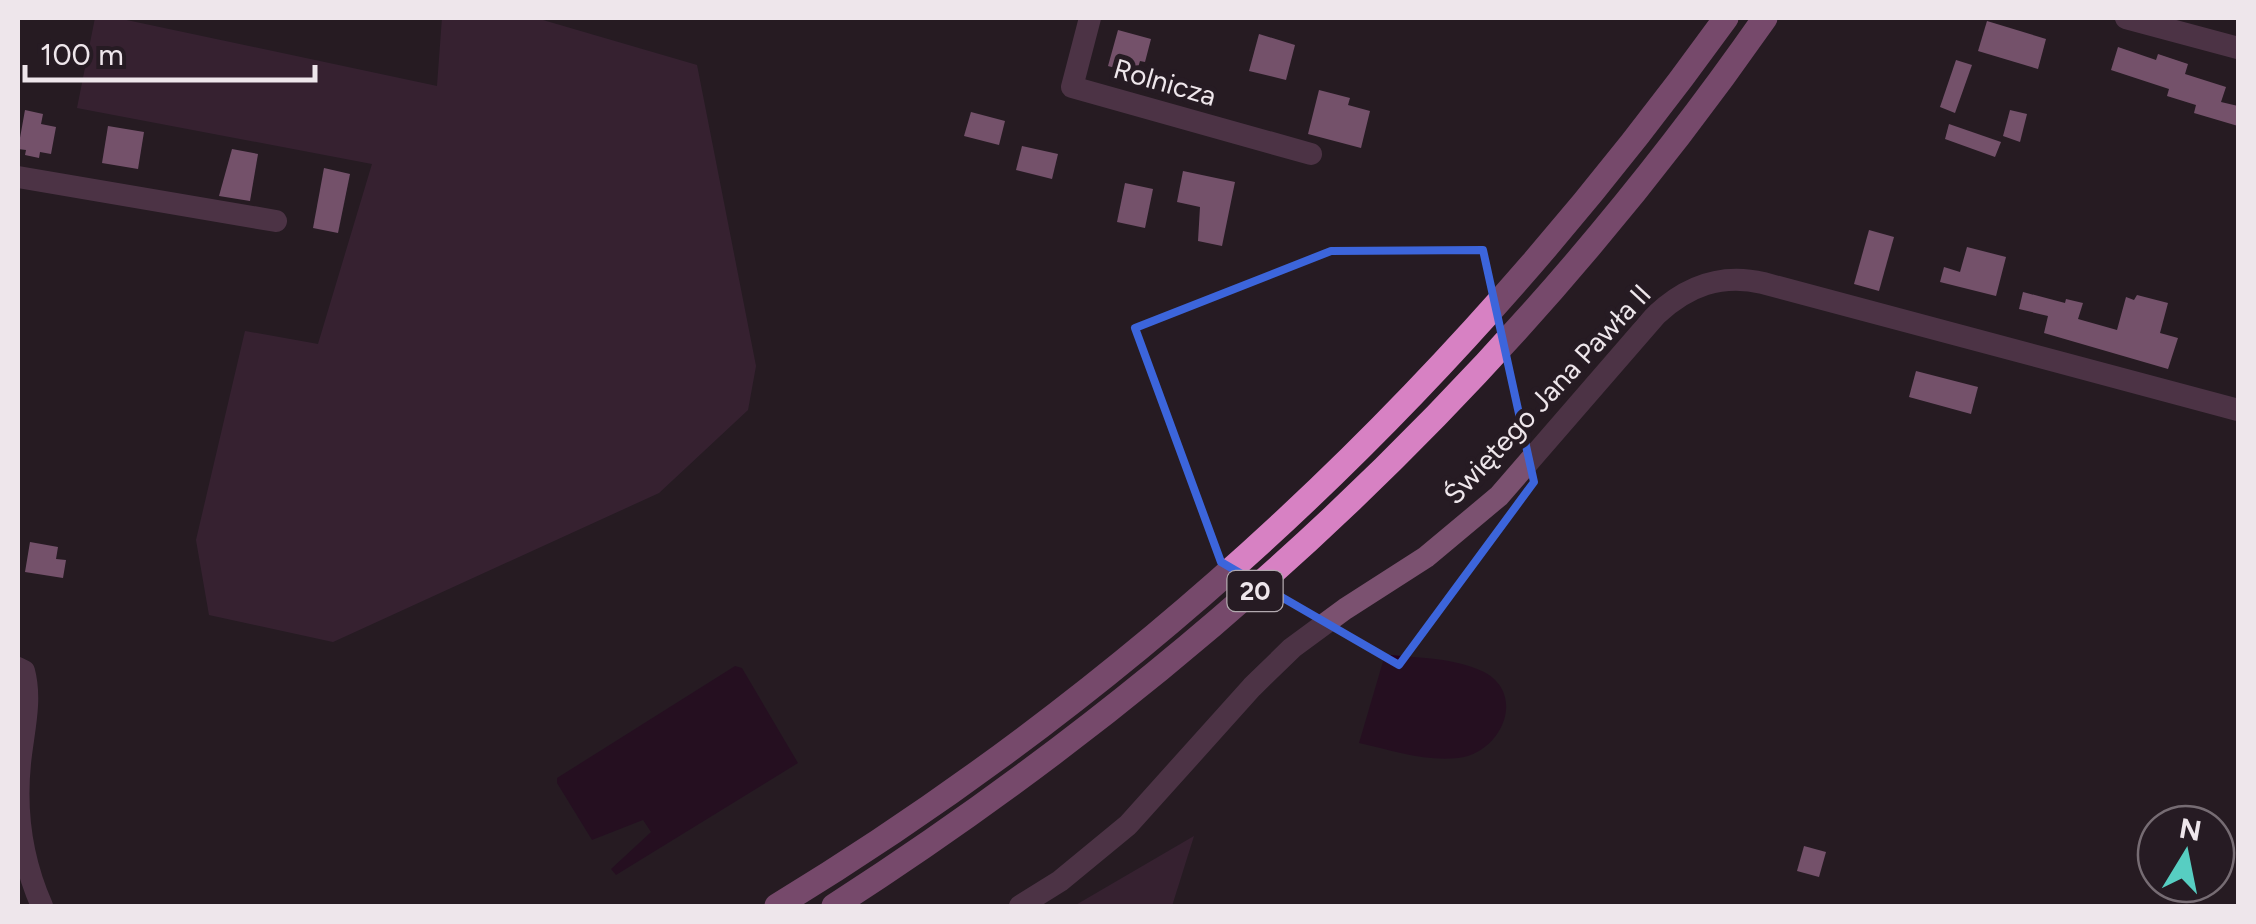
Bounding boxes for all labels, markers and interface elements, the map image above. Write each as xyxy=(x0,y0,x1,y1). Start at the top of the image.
scale bar xyxy=(25,20,315,82)
text: 100 m xyxy=(40,36,124,73)
street label: Rolnicza xyxy=(1110,51,1220,113)
street label: Świętego Jana Pawła II xyxy=(1436,277,1658,511)
road number: 20 xyxy=(1228,571,1282,611)
north arrow xyxy=(2136,804,2236,904)
text: N xyxy=(2177,811,2204,848)

